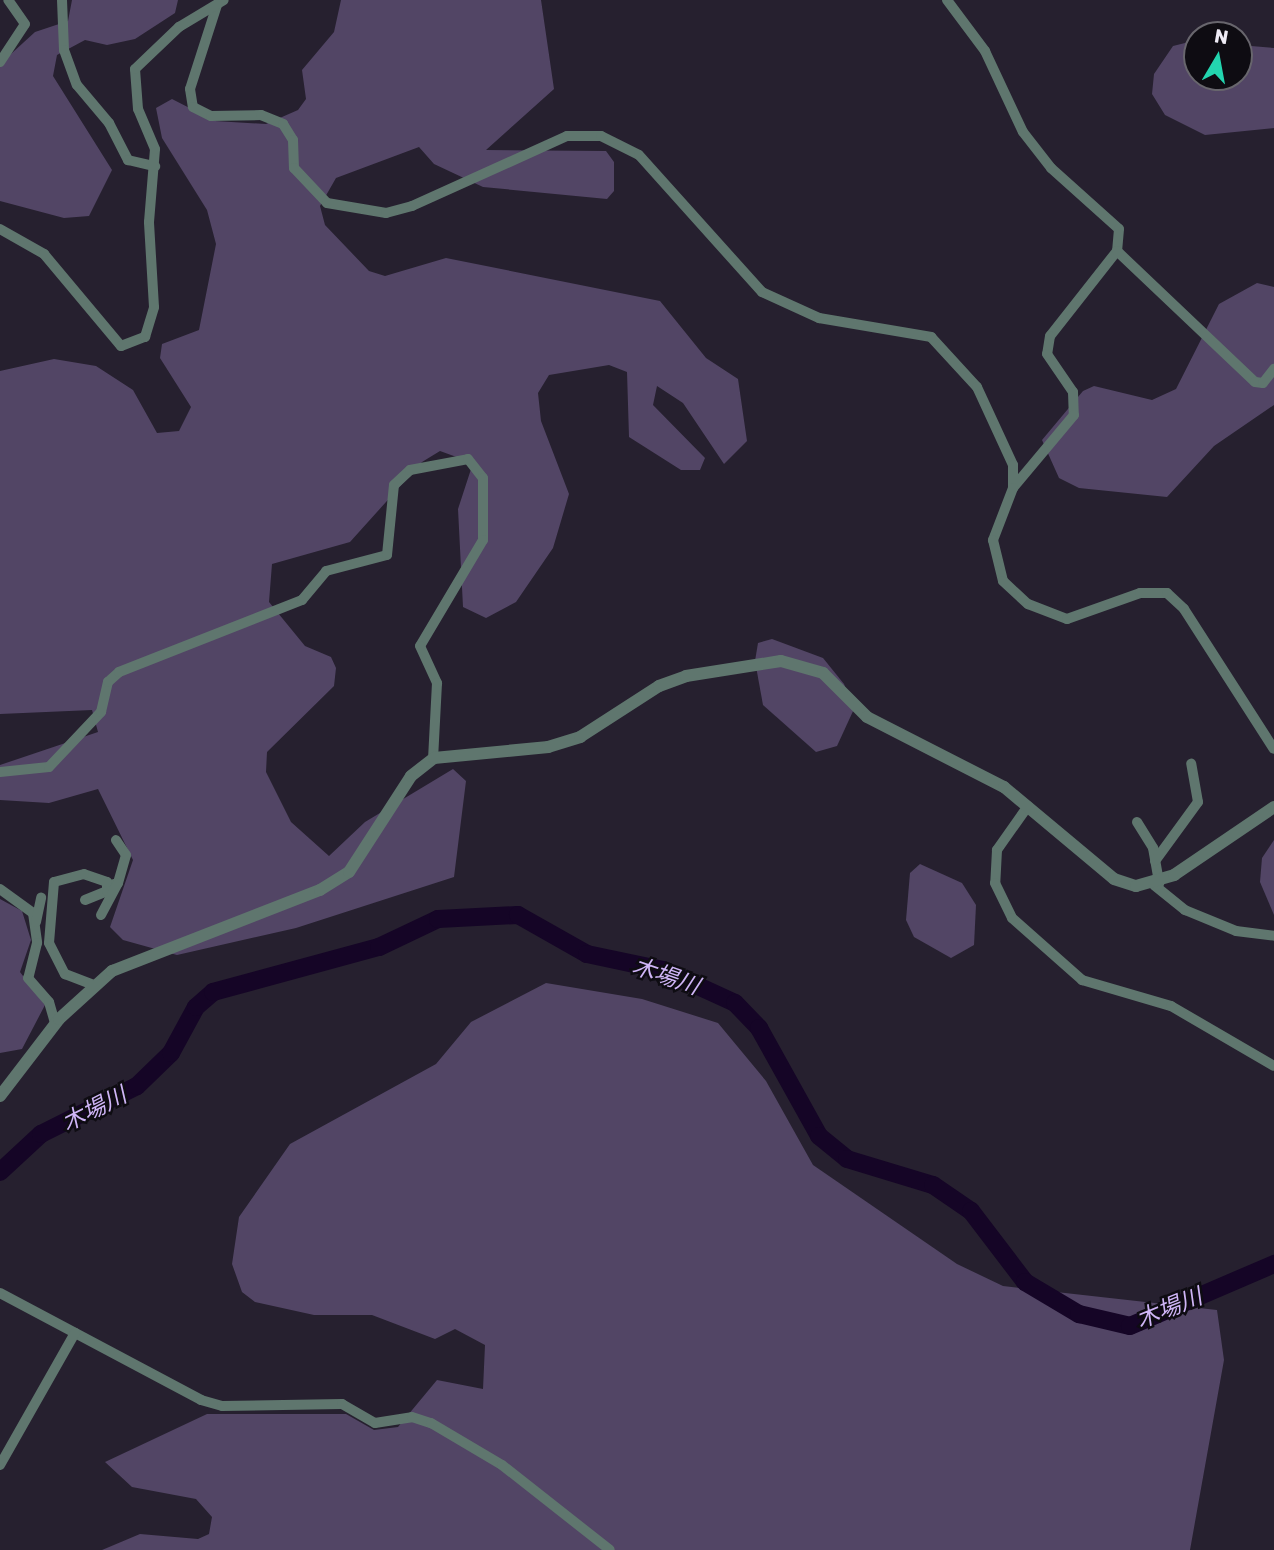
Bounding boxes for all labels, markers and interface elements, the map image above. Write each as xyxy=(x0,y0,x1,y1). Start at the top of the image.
north arrow xyxy=(1183,21,1253,91)
text: N xyxy=(1213,24,1230,49)
water label: 木場川 xyxy=(629,952,703,1000)
water label: 木場川 xyxy=(57,1081,131,1137)
water label: 木場川 xyxy=(1132,1282,1206,1334)

